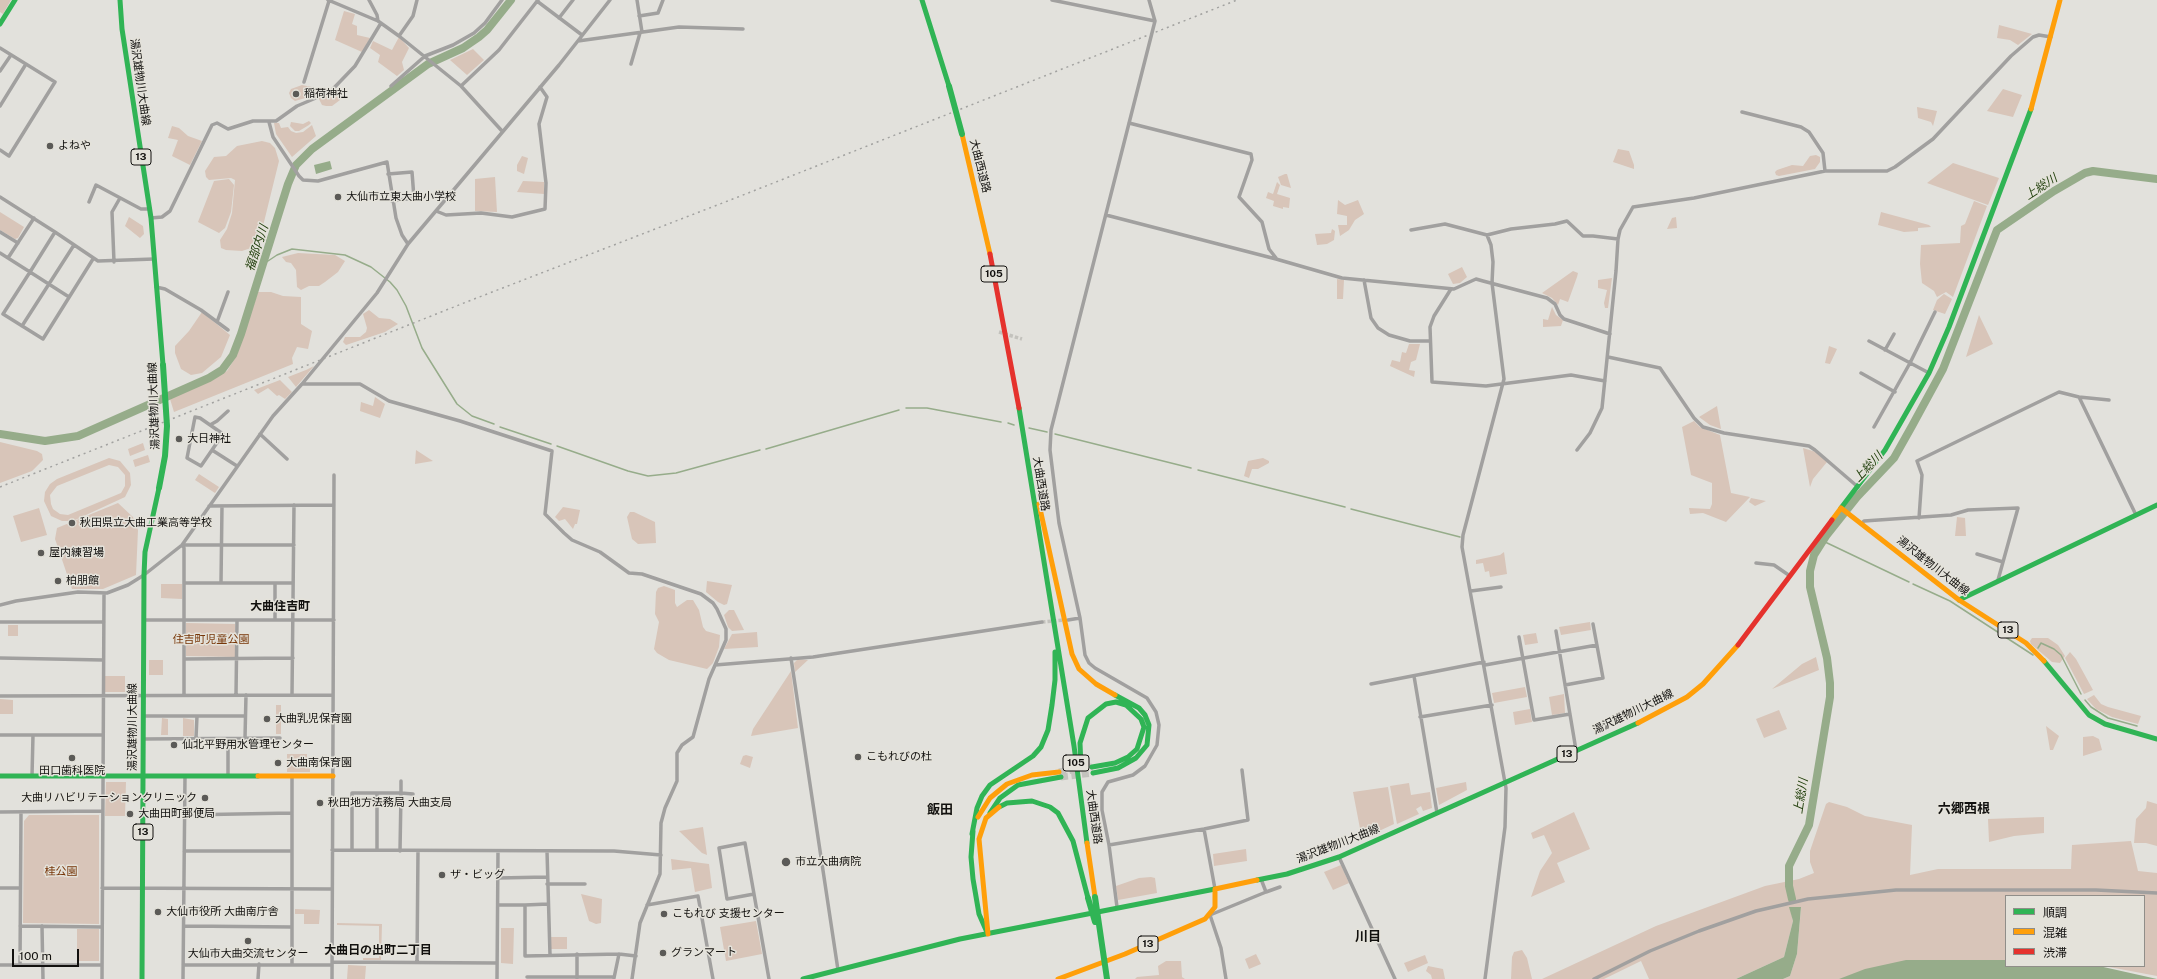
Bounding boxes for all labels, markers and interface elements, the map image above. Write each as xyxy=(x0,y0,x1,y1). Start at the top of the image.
street label: 湯沢雄物川大曲線 xyxy=(127,38,153,126)
place label: 稲荷神社 xyxy=(304,87,348,101)
marker: 稲荷神社 xyxy=(291,89,301,99)
street label: 大曲西道路 xyxy=(967,138,993,194)
place label: よねや xyxy=(58,139,91,153)
marker: よねや xyxy=(45,141,55,151)
road number: 13 xyxy=(131,149,151,165)
water label: 上総川 xyxy=(2022,171,2060,203)
place label: 大仙市立東大曲小学校 xyxy=(346,190,456,204)
marker: 大仙市立東大曲小学校 xyxy=(333,192,343,202)
water label: 福部内川 xyxy=(243,223,271,273)
road number: 105 xyxy=(981,266,1007,282)
street label: 湯沢雄物川大曲線 xyxy=(146,362,162,450)
place label: 大日神社 xyxy=(187,432,231,446)
marker: 大日神社 xyxy=(174,434,184,444)
water label: 上総川 xyxy=(1850,449,1886,485)
street label: 大曲西道路 xyxy=(1030,456,1052,512)
place label: 秋田県立大曲工業高等学校 xyxy=(80,516,212,530)
marker: 秋田県立大曲工業高等学校 xyxy=(67,518,77,528)
street label: 湯沢雄物川大曲線 xyxy=(1894,534,1972,598)
place label: 屋内練習場 xyxy=(49,546,104,560)
marker: 屋内練習場 xyxy=(36,548,46,558)
place label: 柏朋館 xyxy=(66,574,99,588)
marker: 柏朋館 xyxy=(53,576,63,586)
district label: 大曲住吉町 xyxy=(250,599,310,613)
road number: 13 xyxy=(1998,622,2018,638)
park label: 住吉町児童公園 xyxy=(173,633,249,647)
street label: 湯沢雄物川大曲線 xyxy=(126,683,140,771)
street label: 湯沢雄物川大曲線 xyxy=(1591,687,1675,737)
place label: 大曲乳児保育園 xyxy=(275,712,352,726)
marker: 大曲乳児保育園 xyxy=(262,714,272,724)
place label: 仙北平野用水管理センター xyxy=(182,738,314,752)
marker: 仙北平野用水管理センター xyxy=(169,740,179,750)
road number: 13 xyxy=(1557,746,1577,762)
place label: こもれびの杜 xyxy=(866,750,932,764)
marker: こもれびの杜 xyxy=(853,752,863,762)
marker: 田口歯科医院 xyxy=(67,753,77,763)
road number: 105 xyxy=(1063,755,1089,771)
place label: 大曲南保育園 xyxy=(286,756,352,770)
marker: 大曲南保育園 xyxy=(273,758,283,768)
place label: 田口歯科医院 xyxy=(39,764,105,778)
water label: 上総川 xyxy=(1791,777,1811,815)
street label: 大曲西道路 xyxy=(1084,789,1104,845)
place label: 大曲リハビリテーションクリニック xyxy=(21,791,197,805)
marker: 大曲リハビリテーションクリニック xyxy=(200,793,210,803)
place label: 秋田地方法務局 大曲支局 xyxy=(328,796,452,810)
marker: 秋田地方法務局 大曲支局 xyxy=(315,798,325,808)
district label: 六郷西根 xyxy=(1938,801,1990,817)
district label: 飯田 xyxy=(927,802,953,818)
place label: 大曲田町郵便局 xyxy=(138,807,215,821)
marker: 大曲田町郵便局 xyxy=(125,809,135,819)
street label: 湯沢雄物川大曲線 xyxy=(1295,822,1381,866)
road number: 13 xyxy=(133,824,153,840)
place label: 市立大曲病院 xyxy=(795,855,861,869)
marker: 市立大曲病院 xyxy=(780,856,792,868)
park label: 桂公園 xyxy=(45,865,77,879)
place label: ザ・ビッグ xyxy=(450,868,505,882)
marker: ザ・ビッグ xyxy=(437,870,447,880)
legend xyxy=(2005,895,2145,967)
place label: 大仙市役所 大曲南庁舎 xyxy=(166,905,279,919)
text: 順調 xyxy=(2043,906,2067,920)
marker: 大仙市役所 大曲南庁舎 xyxy=(153,907,163,917)
place label: こもれび 支援センター xyxy=(672,907,785,921)
marker: こもれび 支援センター xyxy=(659,909,669,919)
text: 混雑 xyxy=(2043,926,2067,940)
district label: 川目 xyxy=(1355,929,1381,945)
marker: 大仙市大曲交流センター xyxy=(243,936,253,946)
road number: 13 xyxy=(1138,936,1158,952)
scale bar xyxy=(14,941,81,967)
district label: 大曲日の出町二丁目 xyxy=(324,943,432,957)
place label: グランマート xyxy=(671,946,737,960)
text: 渋滞 xyxy=(2043,946,2067,960)
place label: 大仙市大曲交流センター xyxy=(188,947,308,961)
marker: グランマート xyxy=(658,948,668,958)
text: 100 m xyxy=(19,949,52,963)

